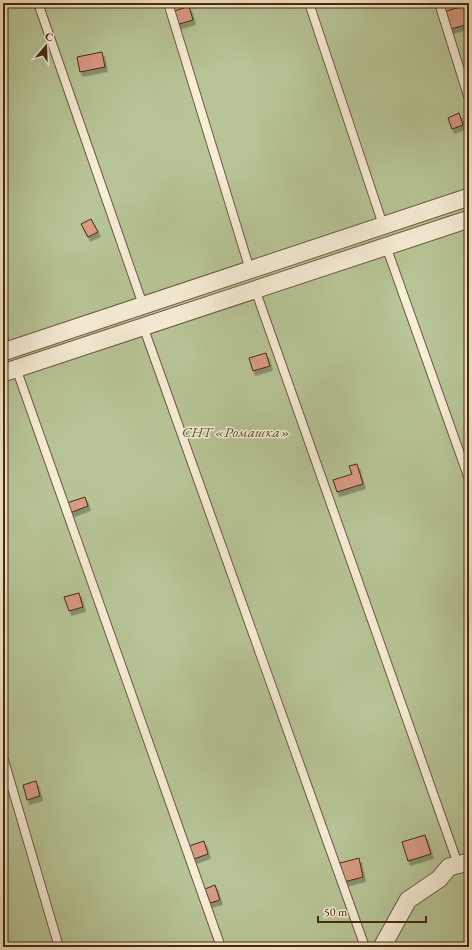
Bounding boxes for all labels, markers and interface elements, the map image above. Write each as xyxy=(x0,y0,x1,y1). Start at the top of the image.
north arrow xyxy=(26,26,66,66)
text: С xyxy=(43,29,55,44)
park label: СНТ «Ромашка» xyxy=(182,422,290,441)
scale bar xyxy=(318,898,426,924)
text: 50 m xyxy=(324,904,348,920)

